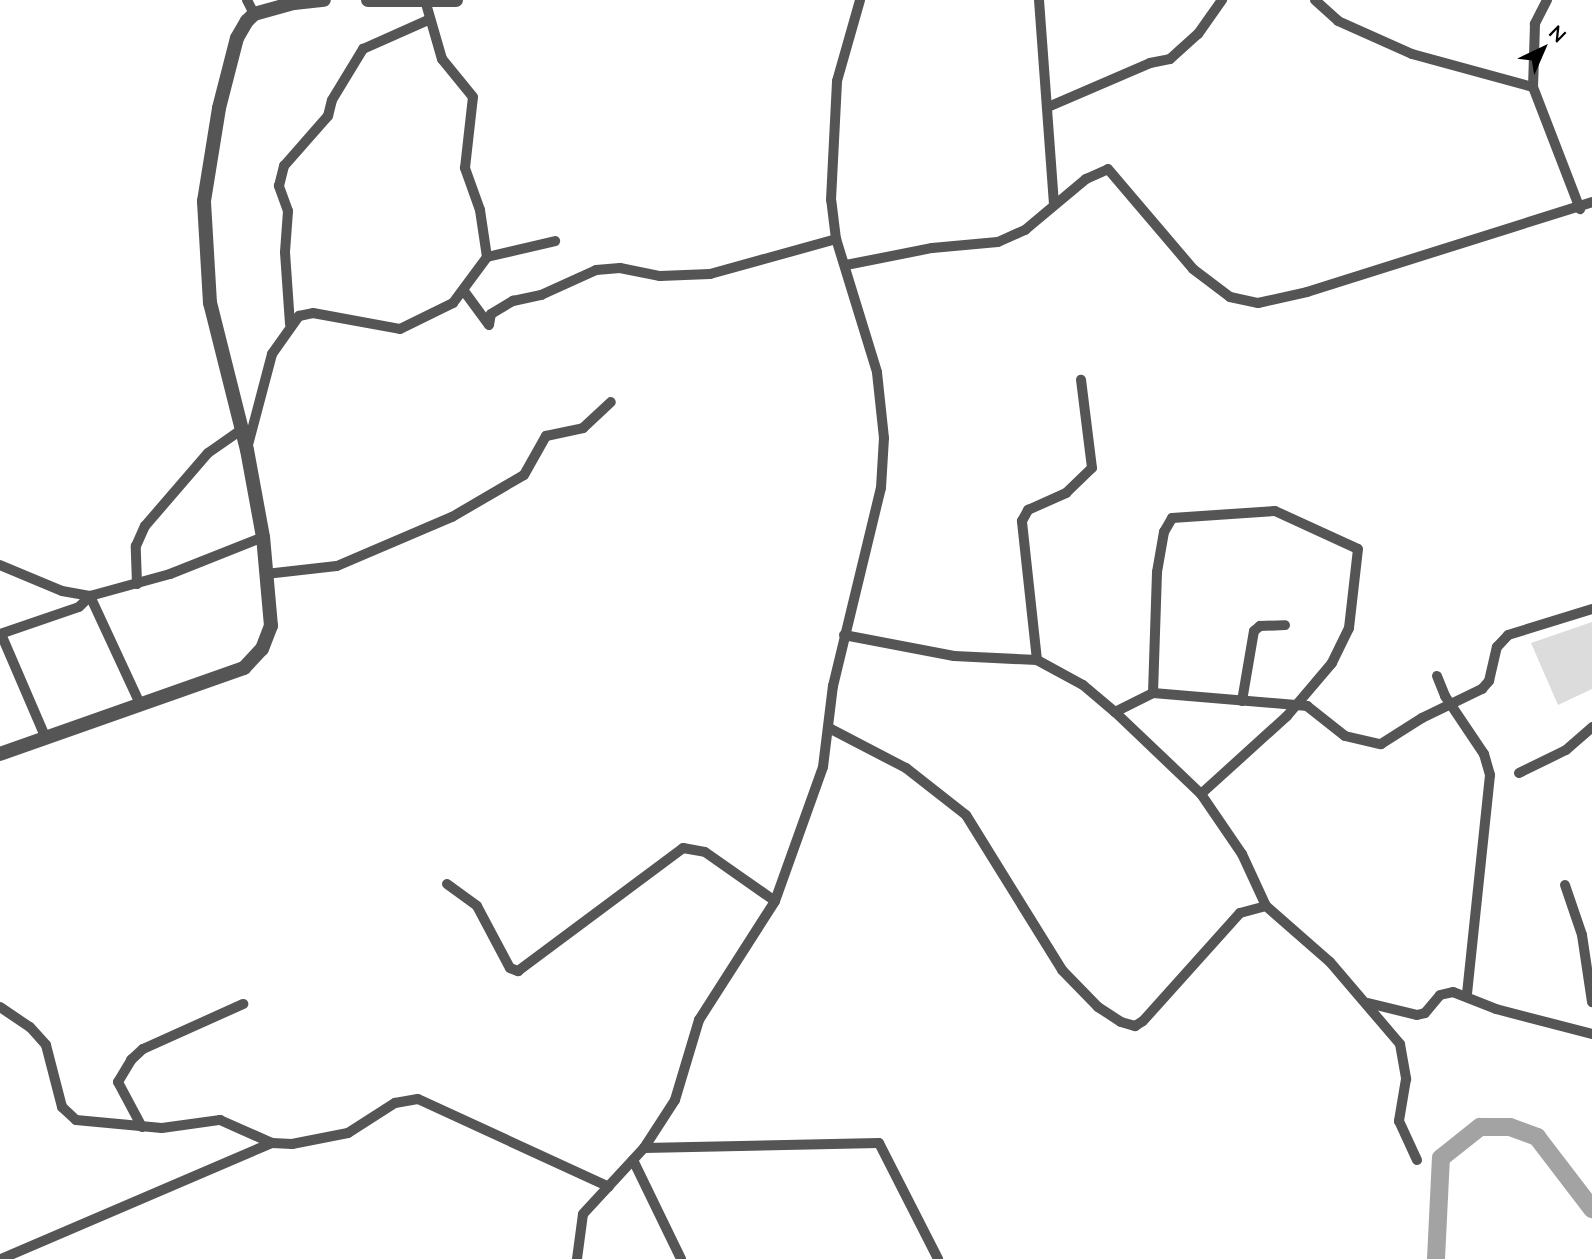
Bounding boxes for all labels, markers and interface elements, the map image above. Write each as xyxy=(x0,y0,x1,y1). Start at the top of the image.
north arrow xyxy=(1508,14,1578,84)
text: N xyxy=(1545,20,1571,47)

